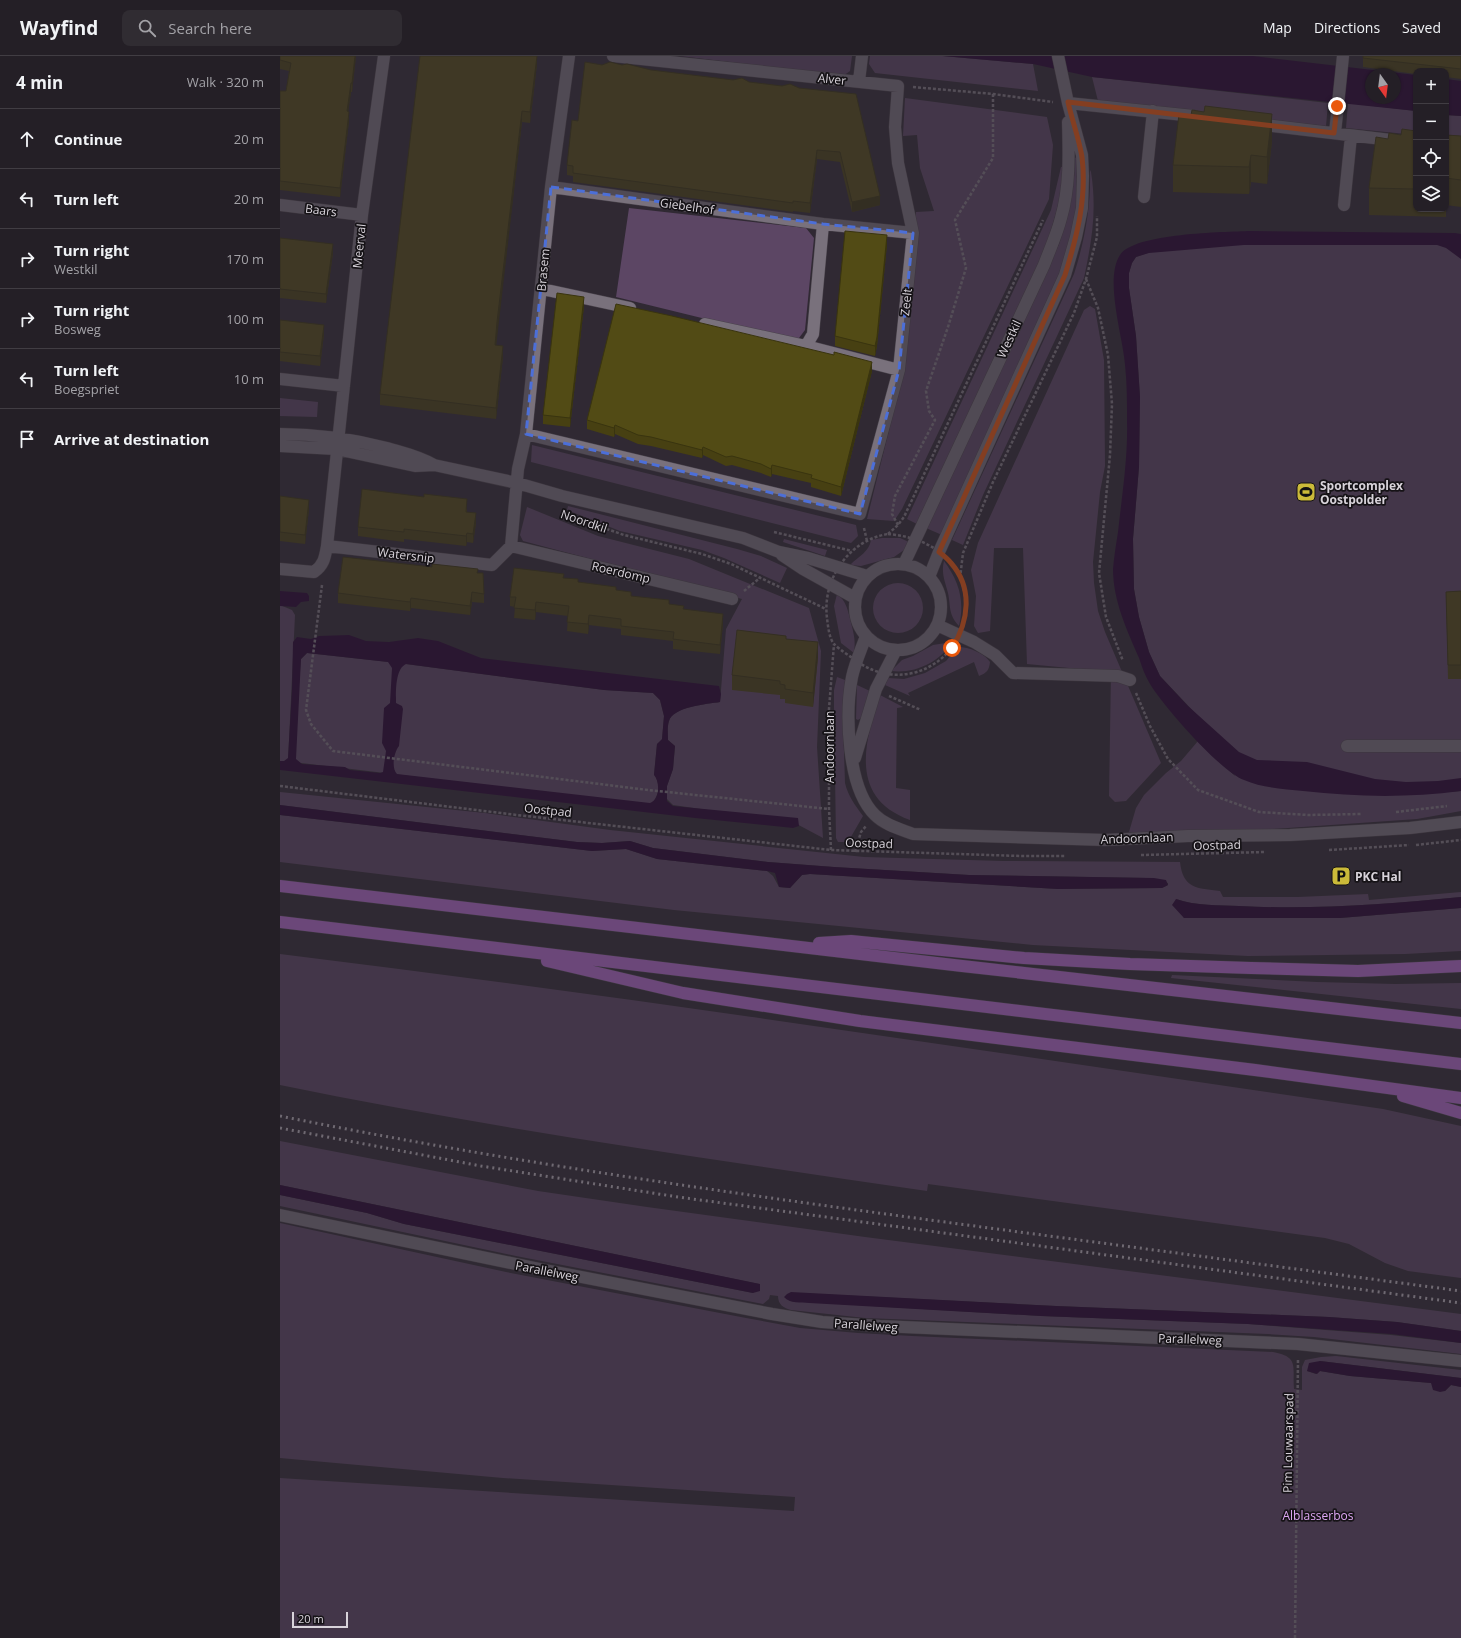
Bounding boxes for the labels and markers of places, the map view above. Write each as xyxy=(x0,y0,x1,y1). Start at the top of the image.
place label: Sportcomplex Oostpolder xyxy=(1320,477,1403,508)
sports icon: Sportcomplex Oostpolder xyxy=(1295,481,1317,503)
parking icon: PKC Hal xyxy=(1330,865,1352,887)
place label: PKC Hal xyxy=(1355,868,1401,885)

